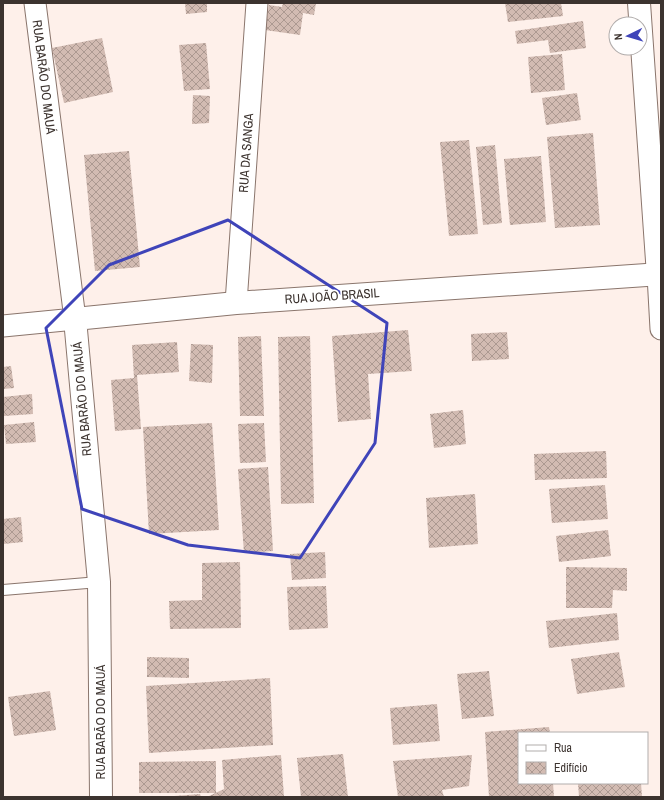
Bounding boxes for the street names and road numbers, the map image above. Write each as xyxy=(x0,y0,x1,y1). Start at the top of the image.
street label: RUA BARÃO DO MAUÁ xyxy=(29,19,60,136)
street label: RUA DA SANGA xyxy=(235,112,257,193)
street label: RUA JOÃO BRASIL xyxy=(284,284,380,308)
street label: RUA BARÃO DO MAUÁ xyxy=(68,340,95,457)
street label: RUA BARÃO DO MAUÁ xyxy=(92,664,109,779)

